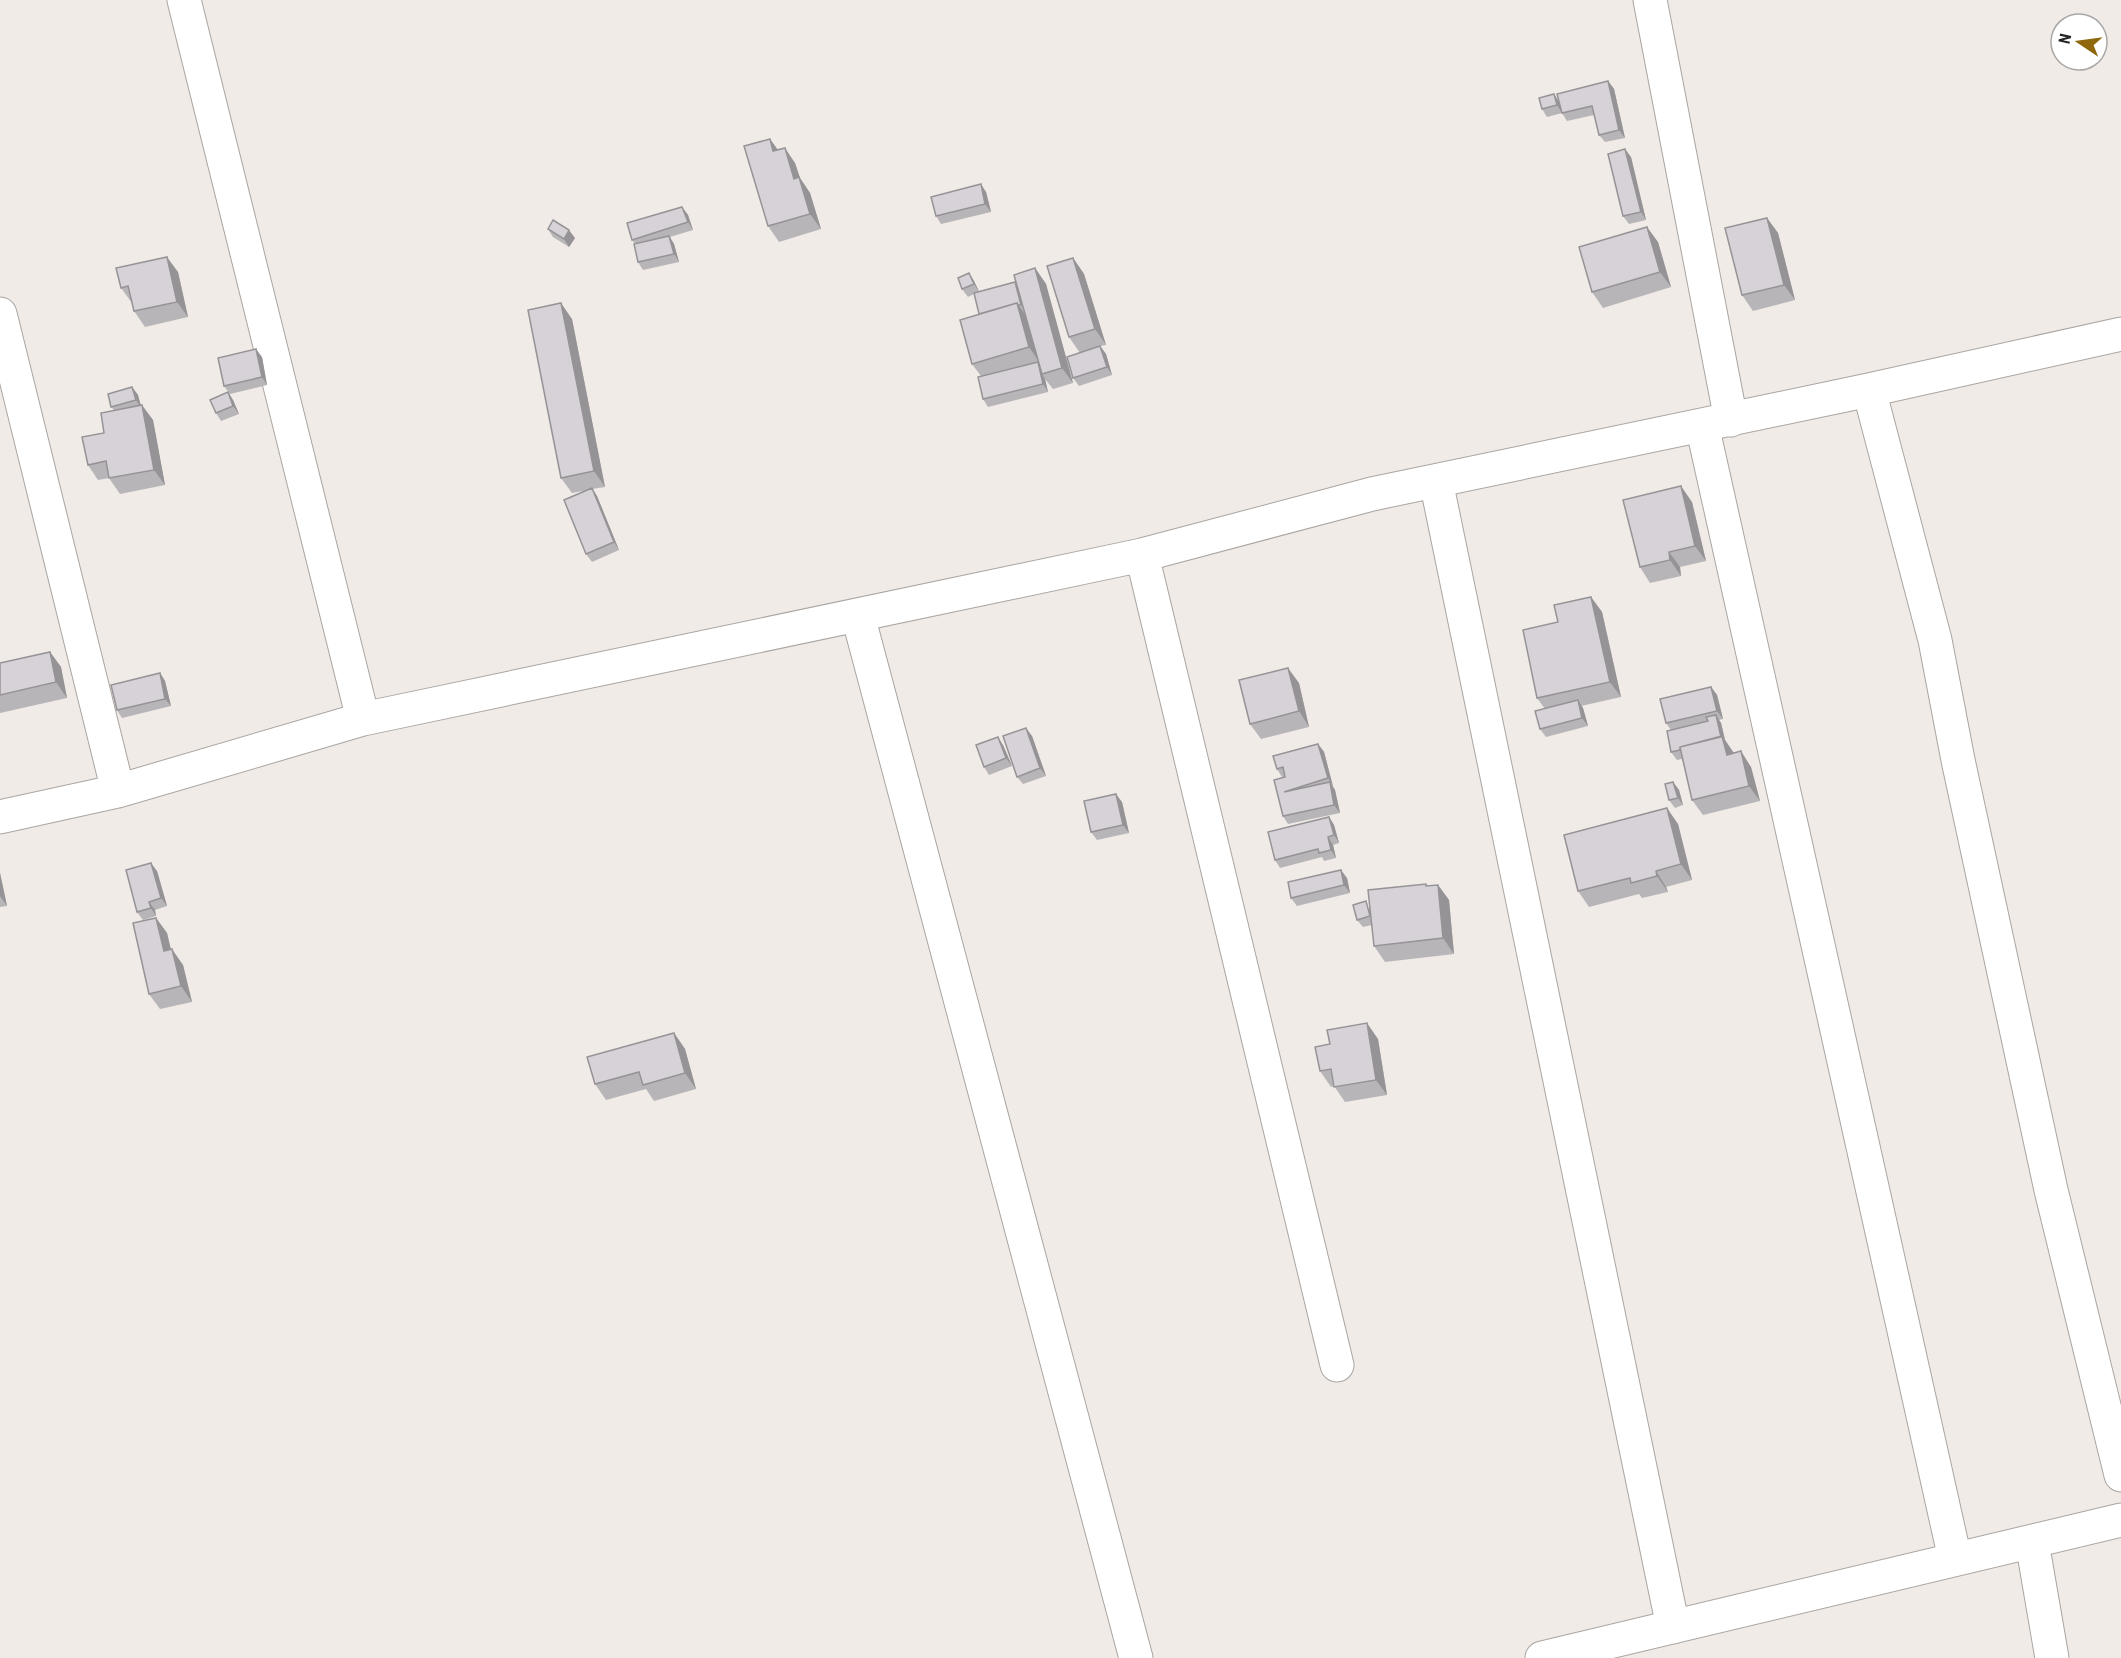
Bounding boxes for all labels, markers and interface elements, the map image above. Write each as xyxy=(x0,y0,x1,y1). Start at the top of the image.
north arrow xyxy=(2049,12,2109,72)
text: N xyxy=(2055,32,2075,46)

